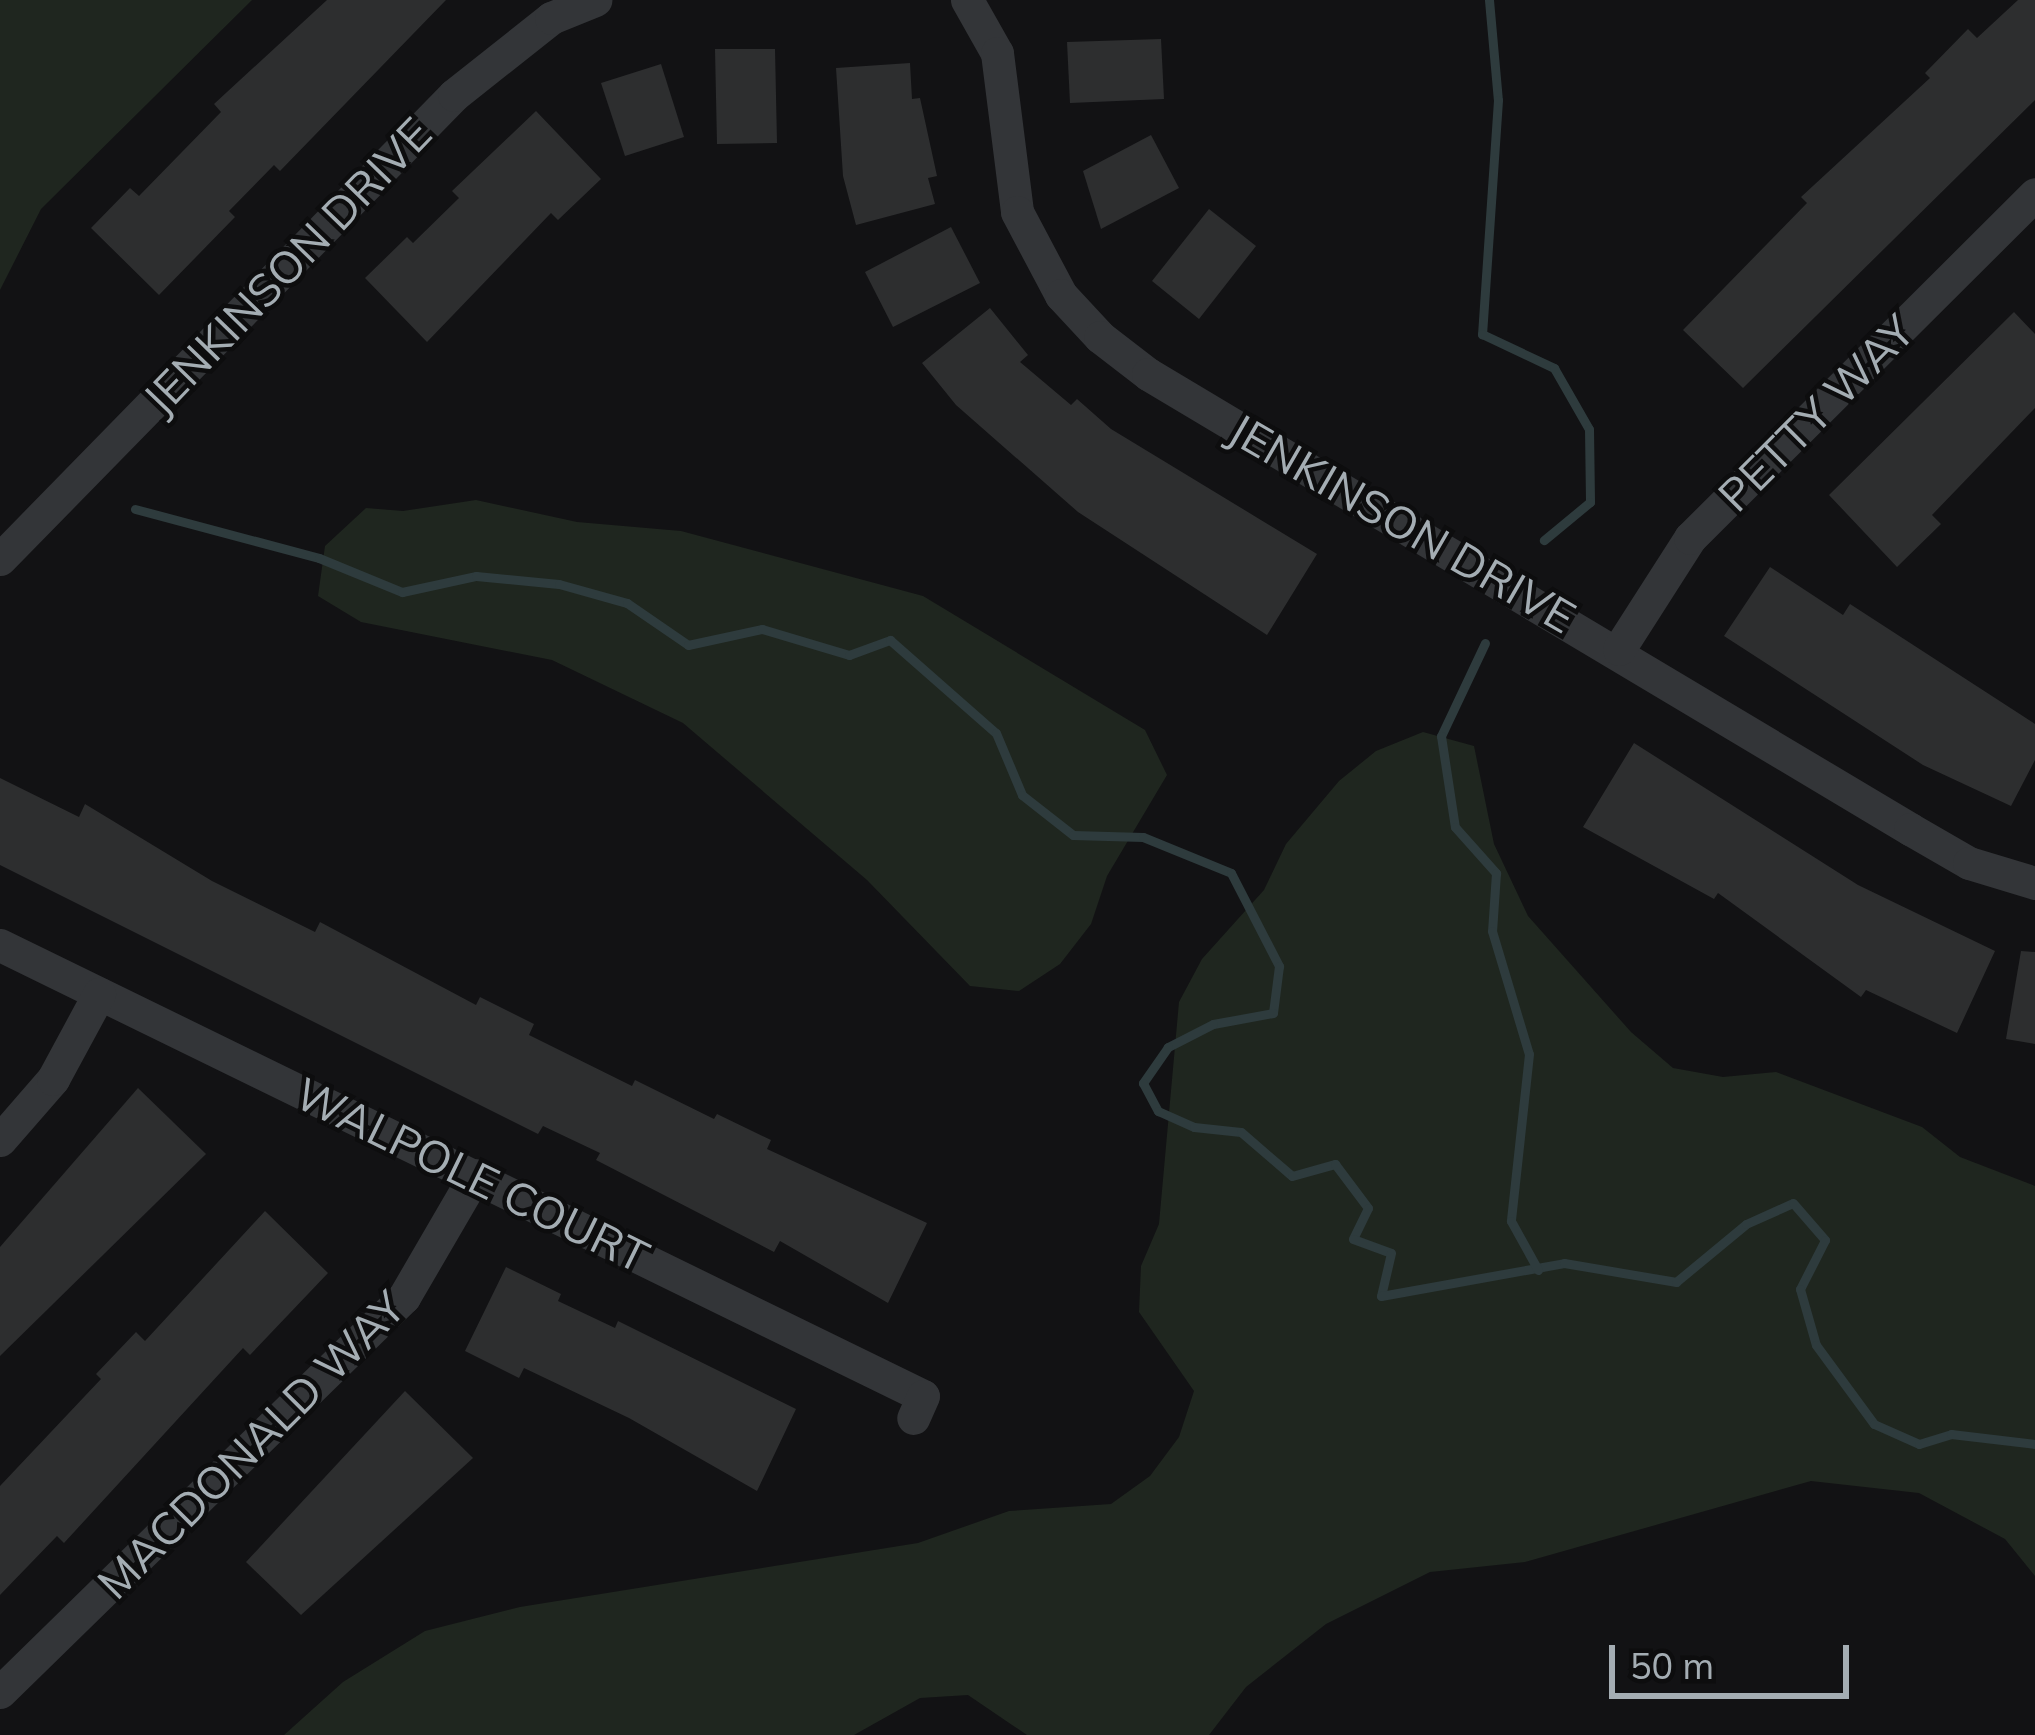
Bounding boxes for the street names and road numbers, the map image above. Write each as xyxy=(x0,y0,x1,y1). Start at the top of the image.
street label: JENKINSON DRIVE xyxy=(132,107,442,425)
street label: PETTY WAY xyxy=(1707,304,1925,522)
street label: JENKINSON DRIVE xyxy=(1219,402,1585,644)
street label: WALPOLE COURT xyxy=(287,1066,657,1284)
street label: MACDONALD WAY xyxy=(86,1280,416,1610)

